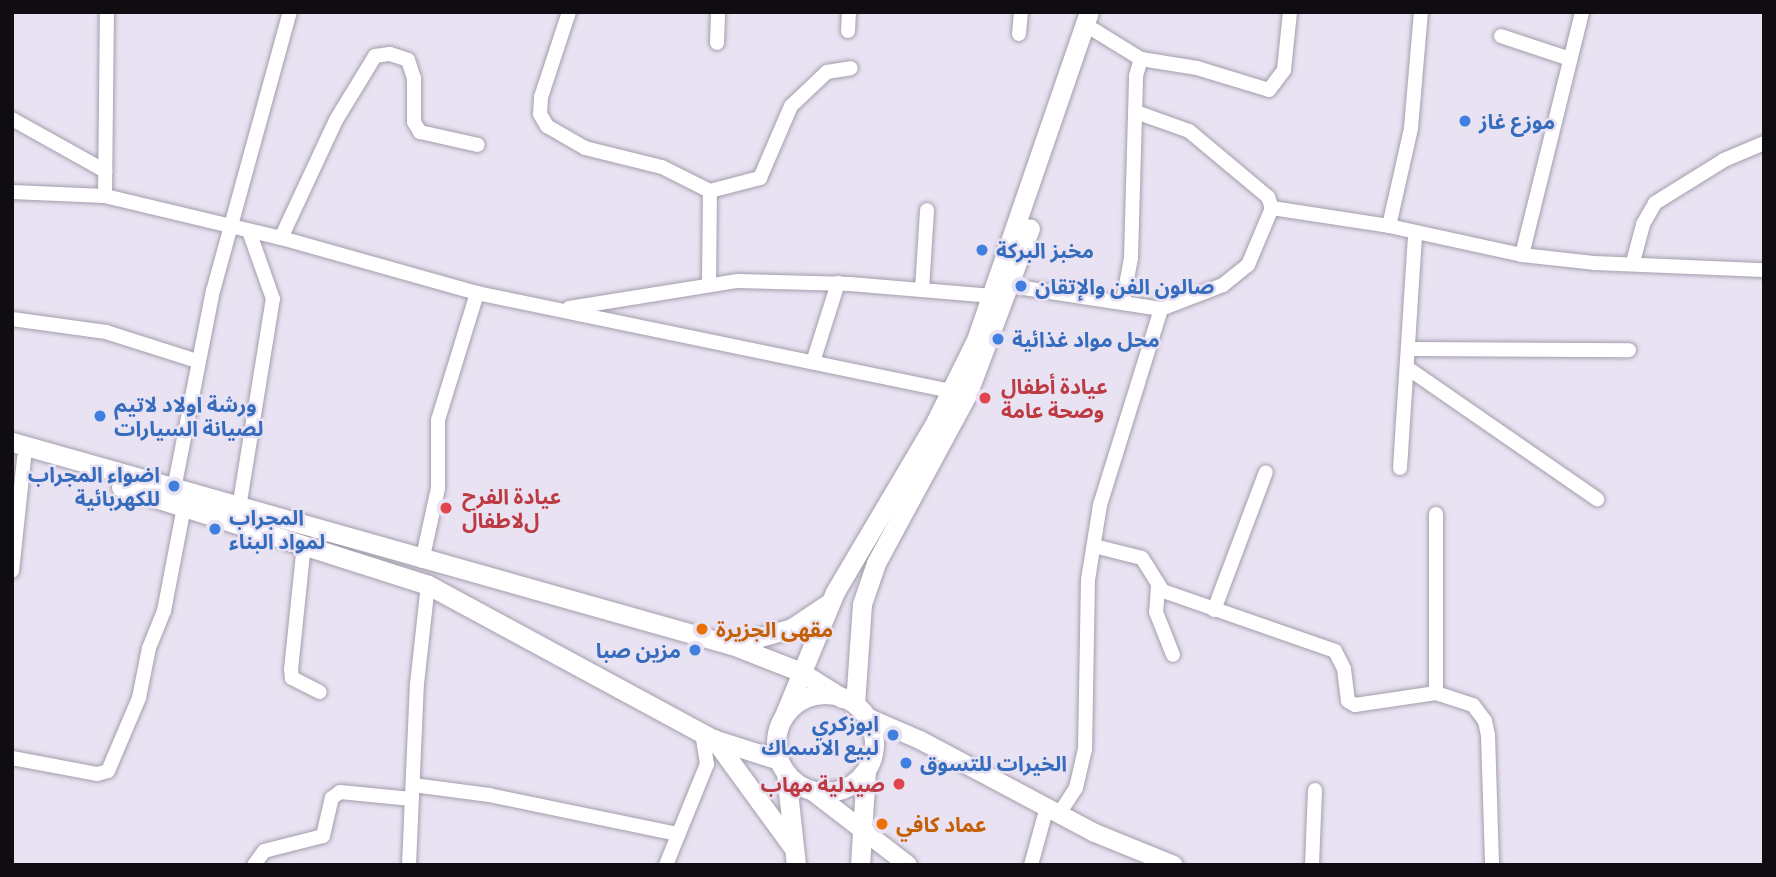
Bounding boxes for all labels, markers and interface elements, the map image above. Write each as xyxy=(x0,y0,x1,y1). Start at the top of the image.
place label: موزع غاز xyxy=(1479,108,1555,134)
marker: موزع غاز xyxy=(1457,113,1473,129)
place label: مخبز البركة xyxy=(996,237,1094,263)
marker: مخبز البركة xyxy=(974,242,990,258)
place label: صالون الفن والإتقان xyxy=(1035,273,1214,299)
marker: صالون الفن والإتقان xyxy=(1013,278,1029,294)
place label: محل مواد غذائية xyxy=(1012,326,1160,352)
marker: محل مواد غذائية xyxy=(990,331,1006,347)
place label: عيادة أطفال وصحة عامة xyxy=(1001,373,1108,423)
marker: عيادة أطفال وصحة عامة xyxy=(975,388,995,408)
place label: ورشة اوﻻد ﻻتيم لصيانة السيارات xyxy=(114,391,263,441)
marker: ورشة اوﻻد ﻻتيم لصيانة السيارات xyxy=(92,408,108,424)
place label: اضواء المجراب للكهربائية xyxy=(28,461,160,511)
marker: اضواء المجراب للكهربائية xyxy=(166,478,182,494)
place label: عيادة الفرح لﻻطفال xyxy=(462,483,561,533)
marker: عيادة الفرح لﻻطفال xyxy=(436,498,456,518)
place label: المجراب لمواد البناء xyxy=(229,504,325,554)
marker: المجراب لمواد البناء xyxy=(207,521,223,537)
place label: مقهى الجزيرة xyxy=(716,616,833,642)
marker: مقهى الجزيرة xyxy=(694,621,710,637)
place label: مزين صبا xyxy=(596,637,681,663)
marker: مزين صبا xyxy=(687,642,703,658)
place label: ابوزكري لبيع اﻻسماك xyxy=(761,710,879,760)
marker: ابوزكري لبيع اﻻسماك xyxy=(885,727,901,743)
place label: الخيرات للتسوق xyxy=(920,750,1067,776)
marker: الخيرات للتسوق xyxy=(898,755,914,771)
place label: صيدلية مهاب xyxy=(761,771,885,797)
marker: صيدلية مهاب xyxy=(891,776,907,792)
place label: عماد كافي xyxy=(896,811,986,837)
marker: عماد كافي xyxy=(874,816,890,832)

